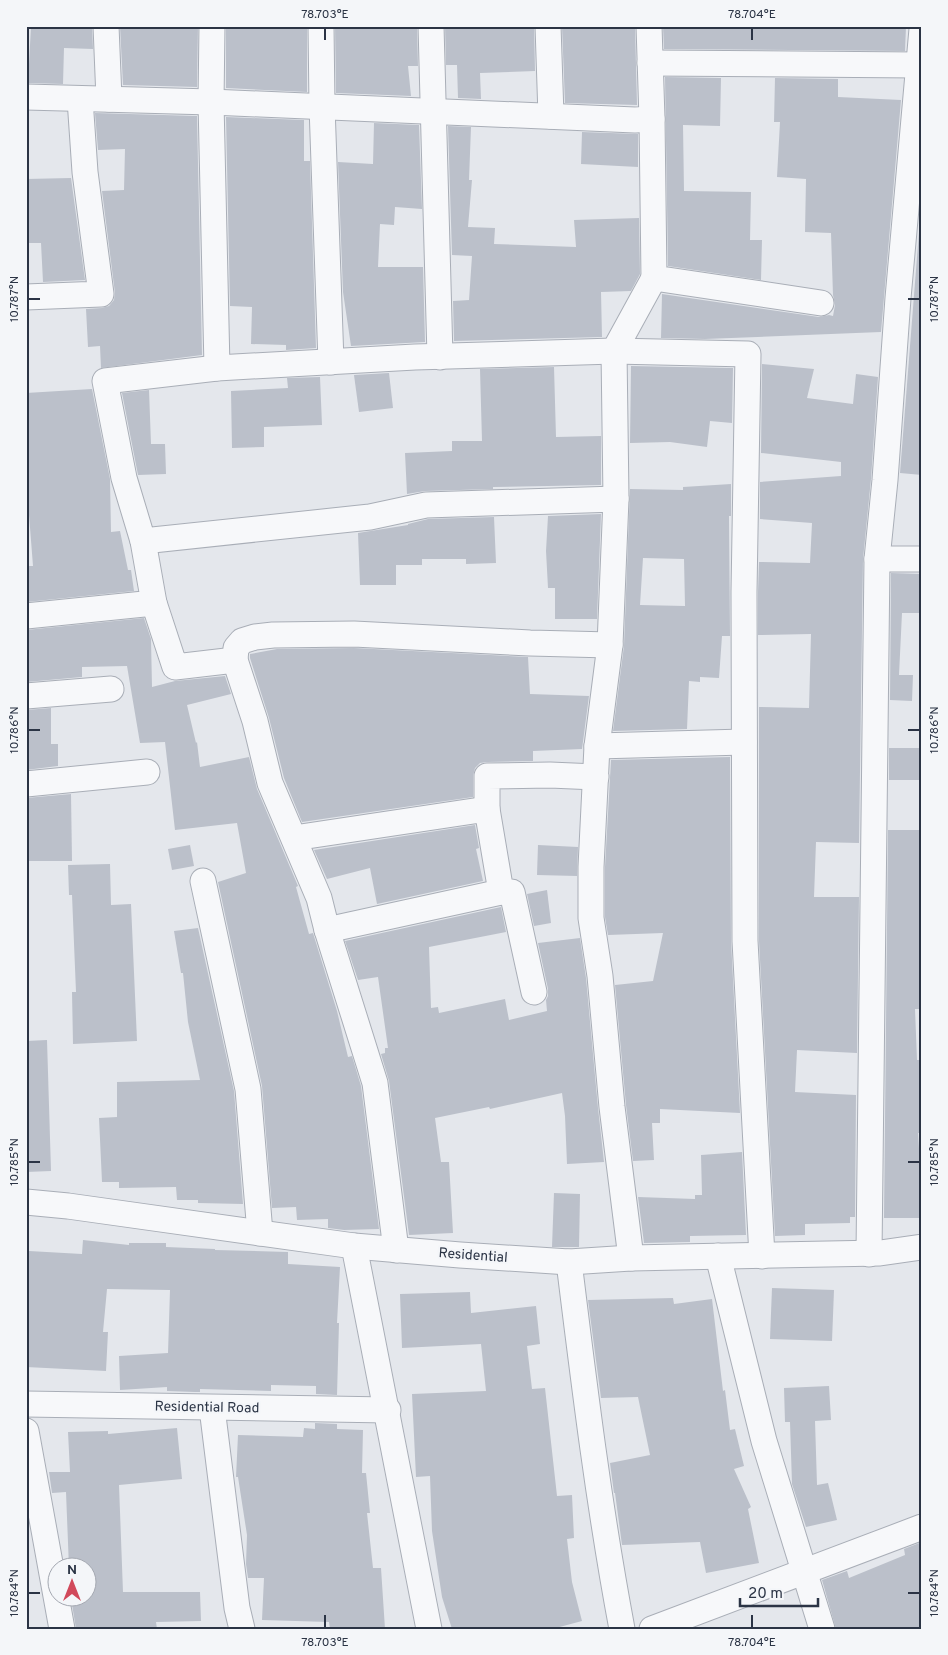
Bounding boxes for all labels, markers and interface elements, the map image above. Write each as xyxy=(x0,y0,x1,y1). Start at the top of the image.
text: 78.703°E xyxy=(301,7,349,23)
text: 78.704°E xyxy=(728,7,776,23)
text: 10.787°N xyxy=(7,276,23,322)
text: 10.787°N xyxy=(927,276,943,322)
text: 10.786°N xyxy=(7,706,23,754)
text: 10.786°N xyxy=(927,706,943,754)
text: 10.785°N xyxy=(7,1138,23,1186)
text: 10.785°N xyxy=(927,1138,943,1186)
street label: Residential xyxy=(438,1245,508,1267)
street label: Residential Road xyxy=(154,1399,260,1417)
north arrow xyxy=(48,1558,98,1608)
text: N xyxy=(67,1562,77,1579)
text: 10.784°N xyxy=(7,1569,23,1617)
text: 10.784°N xyxy=(927,1569,943,1617)
scale bar xyxy=(740,1575,818,1607)
text: 20 m xyxy=(748,1585,783,1604)
text: 78.703°E xyxy=(301,1635,349,1651)
text: 78.704°E xyxy=(728,1635,776,1651)

